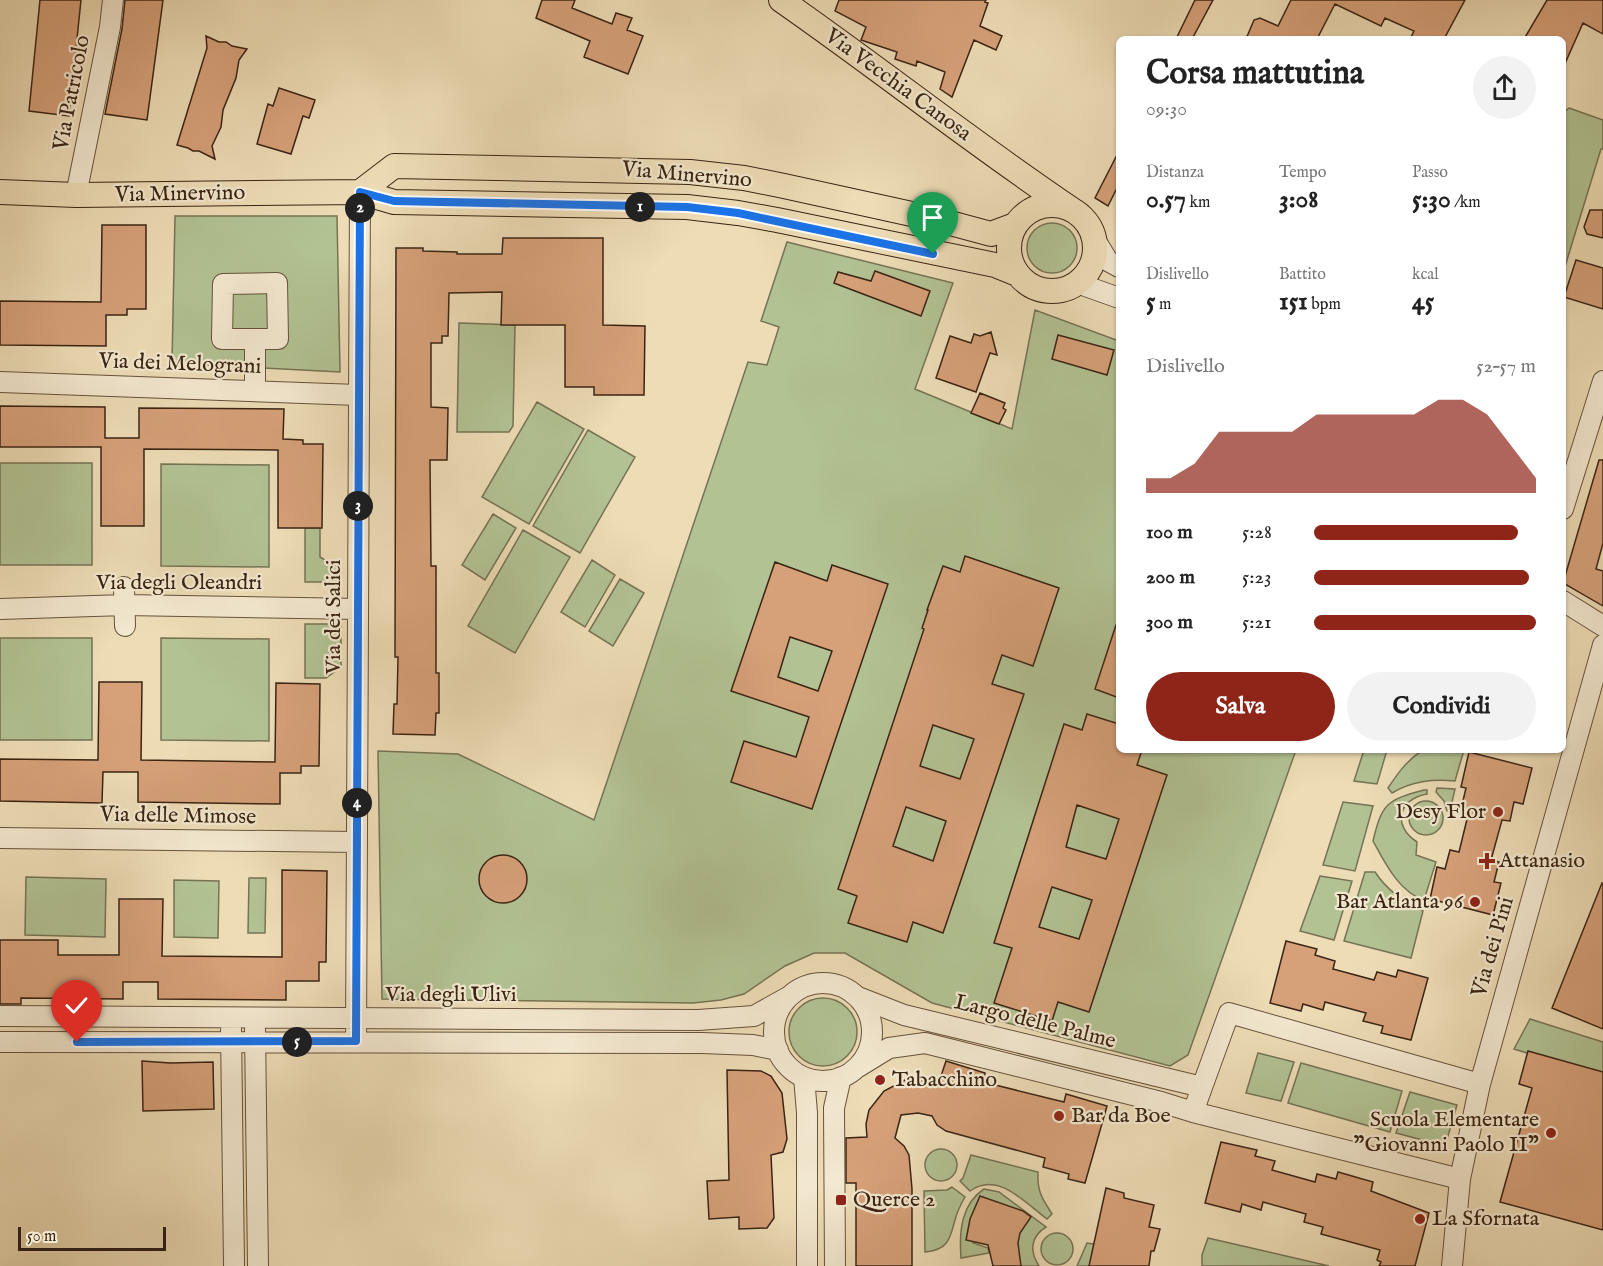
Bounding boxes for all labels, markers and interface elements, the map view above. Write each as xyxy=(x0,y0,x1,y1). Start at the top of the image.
street label: Via Vecchia Canosa xyxy=(818,22,977,148)
street label: Via Patricolo xyxy=(47,33,97,154)
text: Corsa mattutina xyxy=(1146,53,1364,95)
button: share xyxy=(1473,56,1536,119)
text: 09:30 xyxy=(1146,97,1187,122)
street label: Via Minervino xyxy=(620,155,753,195)
text: Distanza xyxy=(1146,163,1204,183)
text: Tempo xyxy=(1279,163,1326,183)
text: Passo xyxy=(1412,163,1448,183)
street label: Via Minervino xyxy=(114,179,246,209)
text: 0.57 xyxy=(1146,183,1186,216)
text: 3:08 xyxy=(1279,183,1319,216)
text: 5:30 xyxy=(1412,183,1451,216)
pin: 1 xyxy=(625,192,655,222)
pin xyxy=(907,192,958,254)
pin: 2 xyxy=(345,193,375,223)
text: km xyxy=(1186,193,1210,213)
text: /km xyxy=(1451,193,1481,213)
text: 1 xyxy=(637,197,643,217)
text: 2 xyxy=(356,198,364,218)
icon: arrive xyxy=(916,201,949,234)
text: Dislivello xyxy=(1146,265,1209,285)
text: Battito xyxy=(1279,265,1326,285)
text: kcal xyxy=(1412,265,1439,285)
text: 5 xyxy=(1146,285,1155,318)
text: 151 xyxy=(1279,285,1308,318)
text: 45 xyxy=(1412,285,1434,318)
text: m xyxy=(1155,295,1171,315)
text: bpm xyxy=(1308,295,1341,315)
street label: Via dei Melograni xyxy=(97,347,262,381)
text: Dislivello xyxy=(1146,354,1225,379)
text: 52–57 m xyxy=(1476,354,1536,379)
pin: 3 xyxy=(343,491,373,521)
text: 3 xyxy=(355,496,361,516)
text: 100 m xyxy=(1146,520,1193,545)
text: 5:28 xyxy=(1242,520,1272,545)
street label: Via dei Salici xyxy=(320,559,348,676)
text: 200 m xyxy=(1146,565,1195,590)
text: 5:23 xyxy=(1242,565,1271,590)
street label: Via degli Oleandri xyxy=(95,569,262,597)
text: 300 m xyxy=(1146,610,1193,635)
text: 5:21 xyxy=(1242,610,1271,635)
button: Salva xyxy=(1146,672,1335,741)
button: Condividi xyxy=(1347,672,1536,741)
pin: 4 xyxy=(342,788,372,818)
text: 4 xyxy=(353,793,361,813)
place label: Desy Flor xyxy=(1395,798,1486,826)
street label: Via delle Mimose xyxy=(99,801,256,831)
marker: Desy Flor xyxy=(1491,805,1505,819)
place label: Attanasio xyxy=(1498,847,1585,875)
marker: Attanasio xyxy=(1480,854,1494,868)
place label: Bar Atlanta 96 xyxy=(1336,888,1464,916)
street label: Via dei Pini xyxy=(1465,893,1521,1001)
marker: Bar Atlanta 96 xyxy=(1468,895,1482,909)
pin xyxy=(51,980,102,1042)
street label: Via degli Ulivi xyxy=(384,981,517,1009)
street label: Largo delle Palme xyxy=(951,988,1119,1056)
icon: check xyxy=(60,989,93,1022)
pin: 5 xyxy=(282,1027,312,1057)
text: 5 xyxy=(294,1032,300,1052)
place label: Tabacchino xyxy=(892,1066,997,1094)
marker: Tabacchino xyxy=(873,1073,887,1087)
place label: Bar da Boe xyxy=(1071,1102,1171,1130)
place label: Scuola Elementare "Giovanni Paolo II" xyxy=(1353,1106,1539,1159)
marker: Bar da Boe xyxy=(1052,1109,1066,1123)
marker: Scuola Elementare "Giovanni Paolo II" xyxy=(1544,1126,1558,1140)
place label: Querce 2 xyxy=(853,1186,935,1214)
marker: Querce 2 xyxy=(834,1193,848,1207)
place label: La Sfornata xyxy=(1432,1205,1540,1233)
marker: La Sfornata xyxy=(1413,1212,1427,1226)
scale bar xyxy=(18,1224,166,1252)
text: 50 m xyxy=(27,1227,56,1247)

